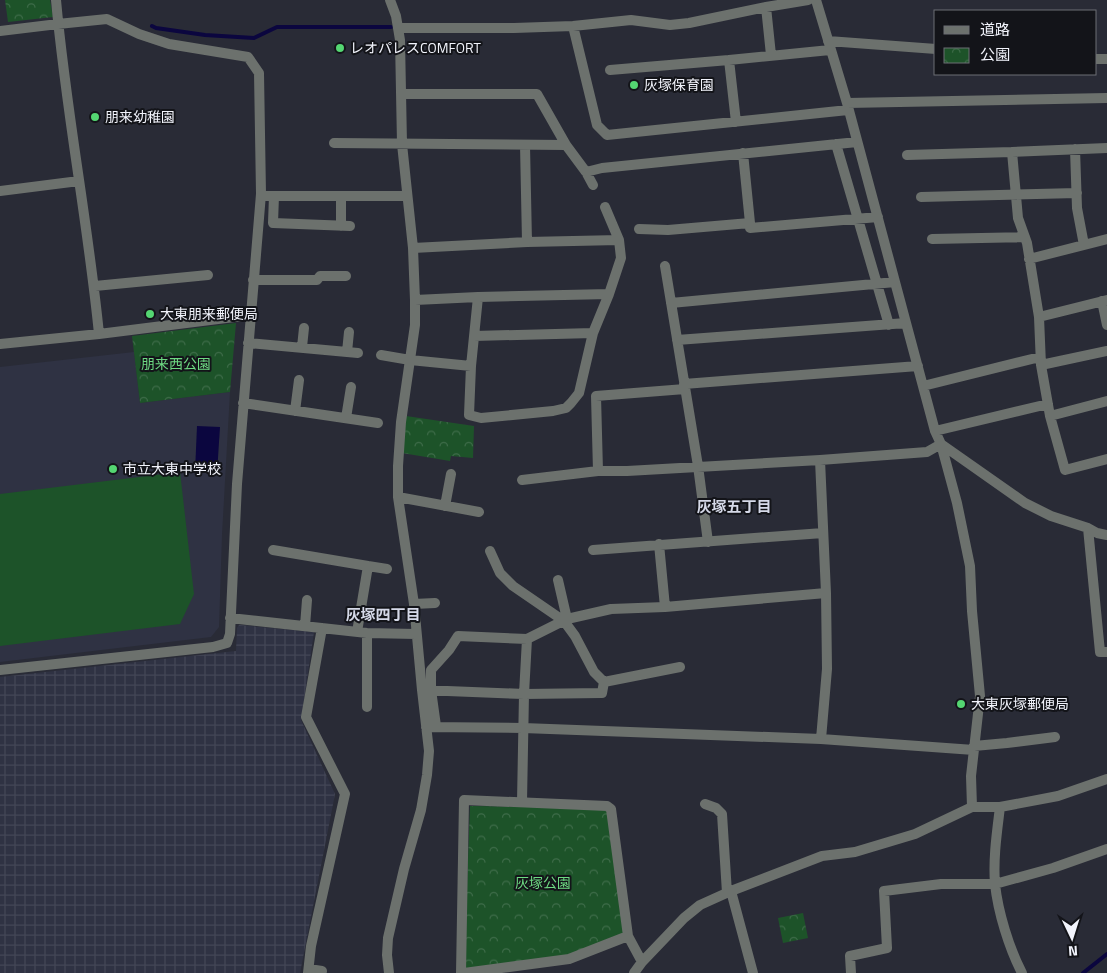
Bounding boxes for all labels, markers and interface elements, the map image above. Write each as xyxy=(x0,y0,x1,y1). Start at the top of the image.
legend xyxy=(934,10,1097,75)
text: 道路 xyxy=(980,18,1010,41)
place label: レオパレスCOMFORT xyxy=(350,37,481,58)
marker: レオパレスCOMFORT xyxy=(334,42,346,54)
text: 公園 xyxy=(980,43,1010,66)
place label: 灰塚保育園 xyxy=(644,74,714,95)
marker: 灰塚保育園 xyxy=(628,79,640,91)
place label: 朋来幼稚園 xyxy=(105,106,175,127)
marker: 朋来幼稚園 xyxy=(89,111,101,123)
place label: 大東朋来郵便局 xyxy=(160,303,258,324)
marker: 大東朋来郵便局 xyxy=(144,308,156,320)
park label: 朋来西公園 xyxy=(141,353,211,374)
place label: 市立大東中学校 xyxy=(123,458,221,479)
marker: 市立大東中学校 xyxy=(107,463,119,475)
district label: 灰塚五丁目 xyxy=(696,495,772,518)
district label: 灰塚四丁目 xyxy=(345,603,421,626)
place label: 大東灰塚郵便局 xyxy=(971,693,1069,714)
marker: 大東灰塚郵便局 xyxy=(955,698,967,710)
park label: 灰塚公園 xyxy=(515,872,571,893)
north arrow xyxy=(1047,913,1097,963)
text: N xyxy=(1067,941,1079,962)

